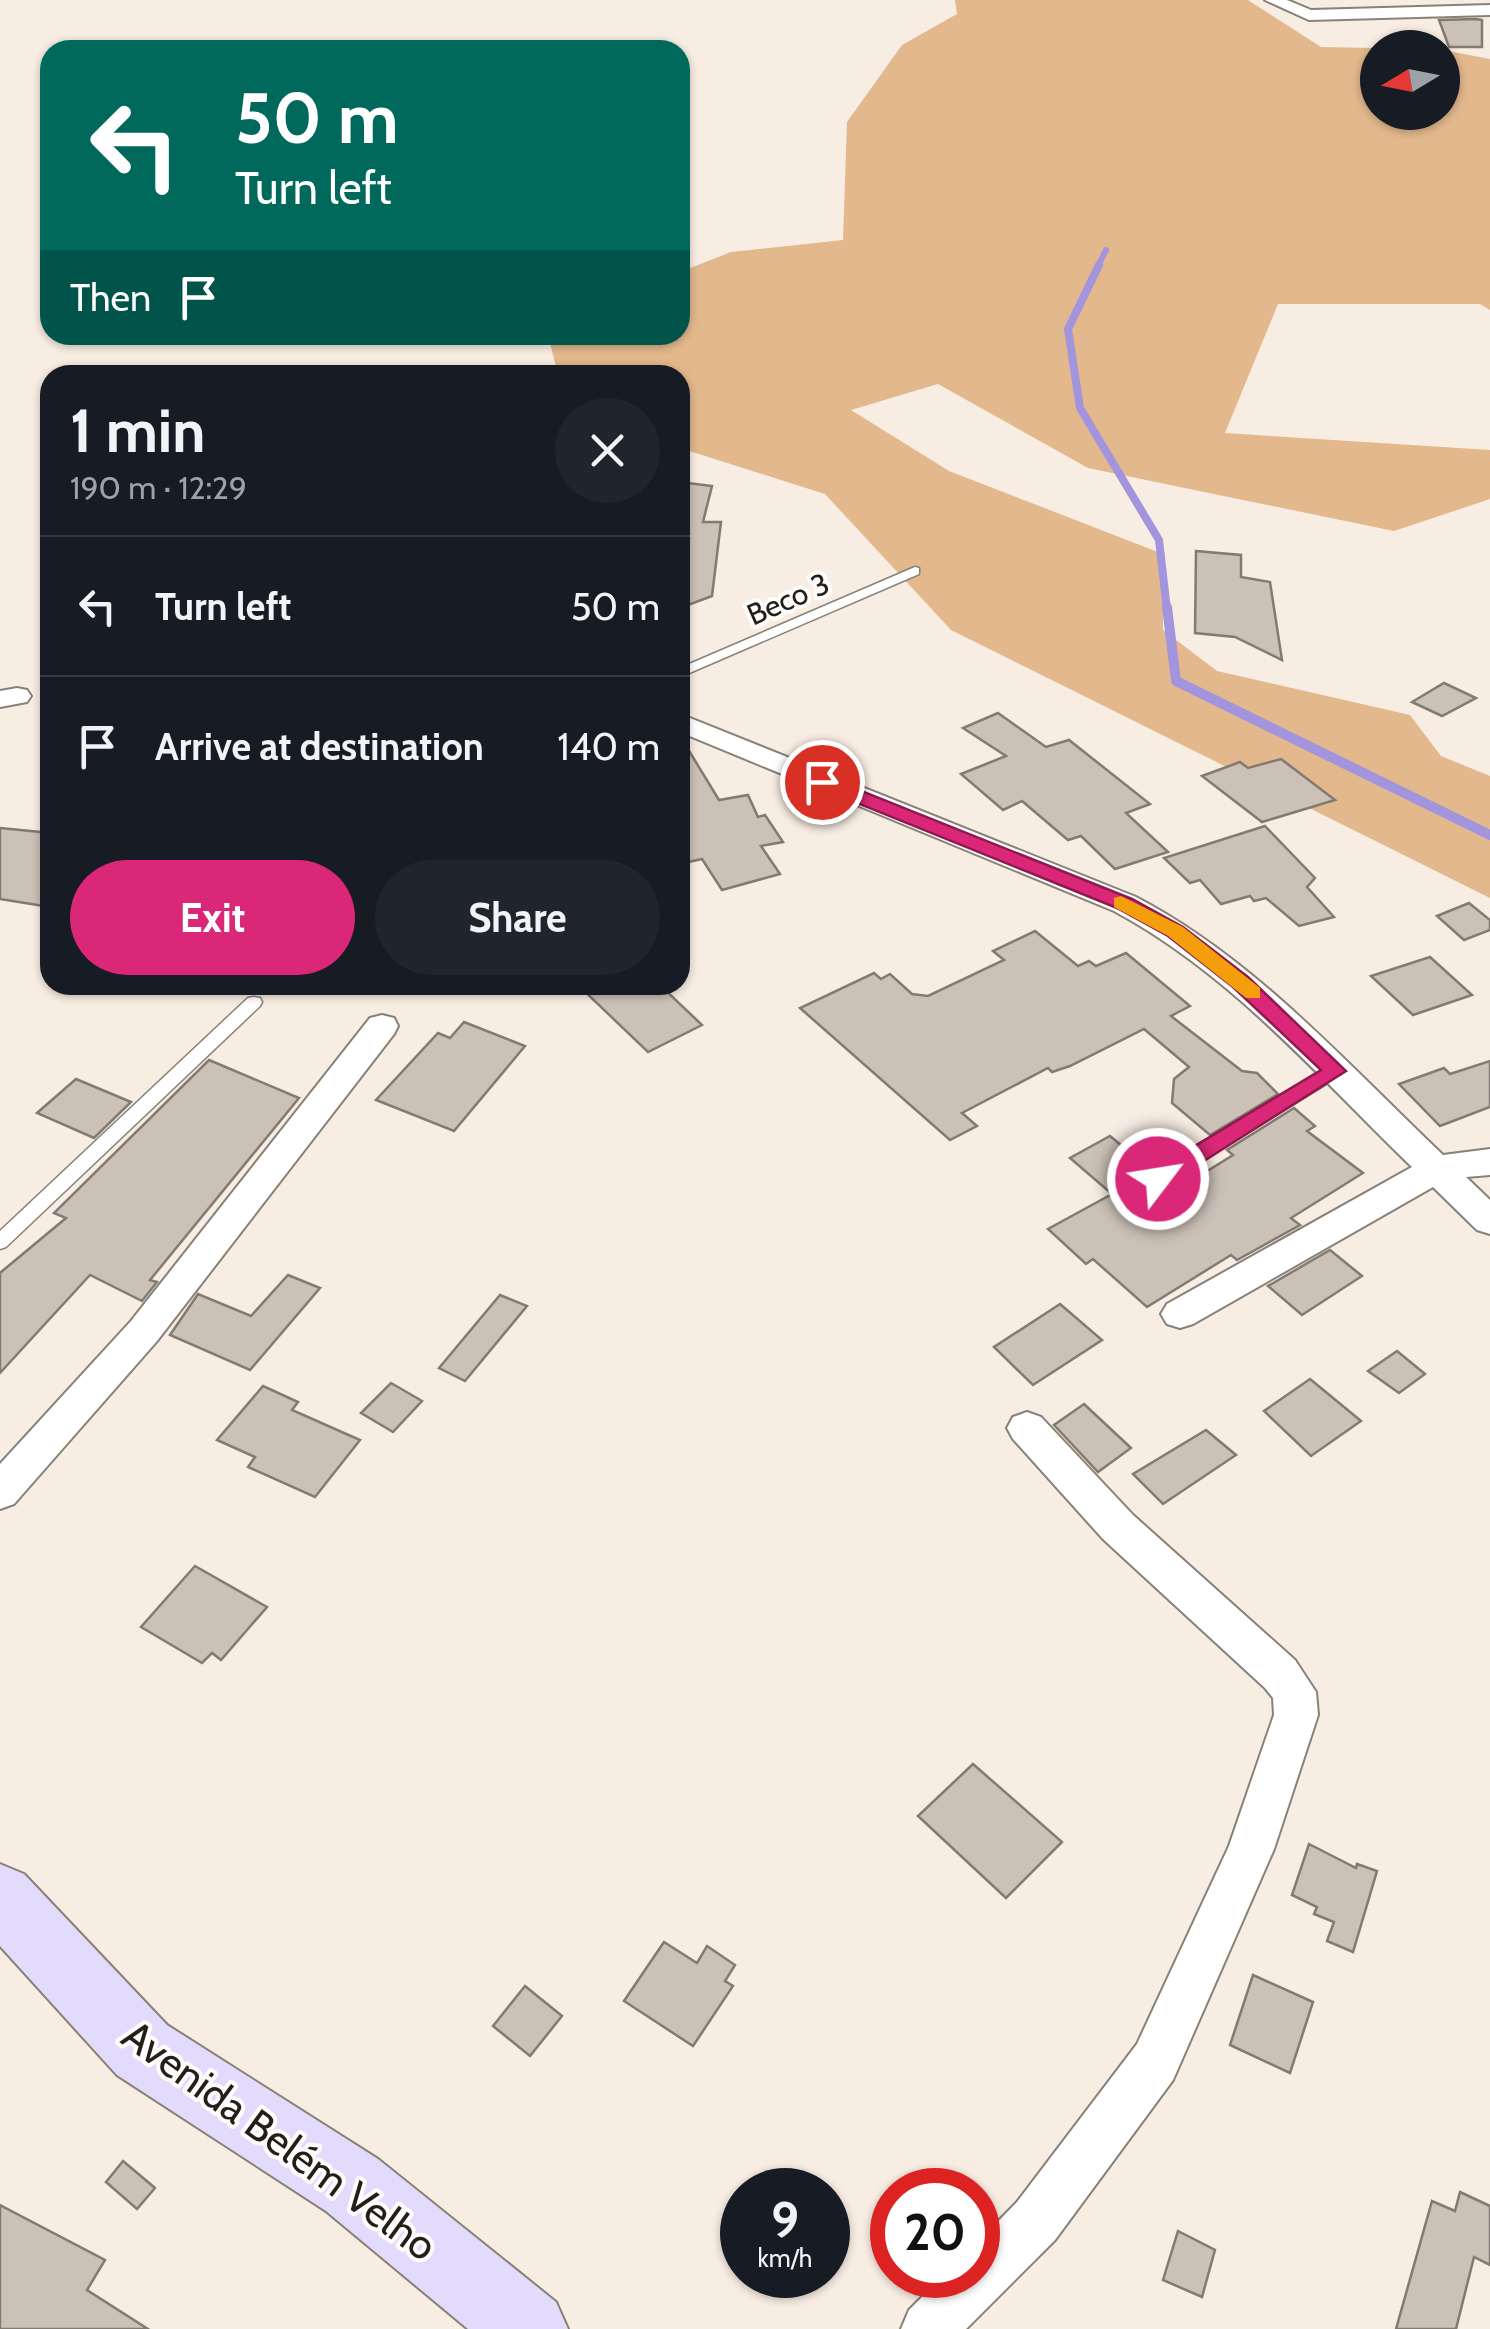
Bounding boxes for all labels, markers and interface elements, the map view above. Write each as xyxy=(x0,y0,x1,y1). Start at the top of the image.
north arrow xyxy=(1360,30,1460,130)
map controls xyxy=(1360,30,1460,130)
text: 50 m xyxy=(235,75,399,161)
icon: left xyxy=(70,80,200,210)
text: Turn left xyxy=(235,161,392,215)
icon: arrive xyxy=(171,270,226,325)
text: Then xyxy=(70,274,151,321)
text: 1 min xyxy=(70,394,205,467)
button: close xyxy=(555,398,660,503)
text: 190 m · 12:29 xyxy=(70,468,247,507)
street label: Beco 3 xyxy=(741,565,835,633)
icon: left xyxy=(70,579,125,634)
text: Turn left xyxy=(155,583,291,630)
text: 50 m xyxy=(571,583,660,630)
icon: arrive xyxy=(70,719,125,774)
text: Arrive at destination xyxy=(155,723,484,770)
text: 140 m xyxy=(557,723,660,770)
pin xyxy=(780,740,865,825)
icon: arrive xyxy=(795,755,850,810)
button: Exit xyxy=(70,860,355,975)
button: Share xyxy=(375,860,660,975)
position arrow xyxy=(1106,1127,1210,1231)
street label: Avenida Belém Velho xyxy=(113,2008,447,2272)
speed limit sign: 20 xyxy=(870,2168,1000,2298)
text: 9 xyxy=(771,2190,799,2251)
text: km/h xyxy=(758,2243,812,2273)

